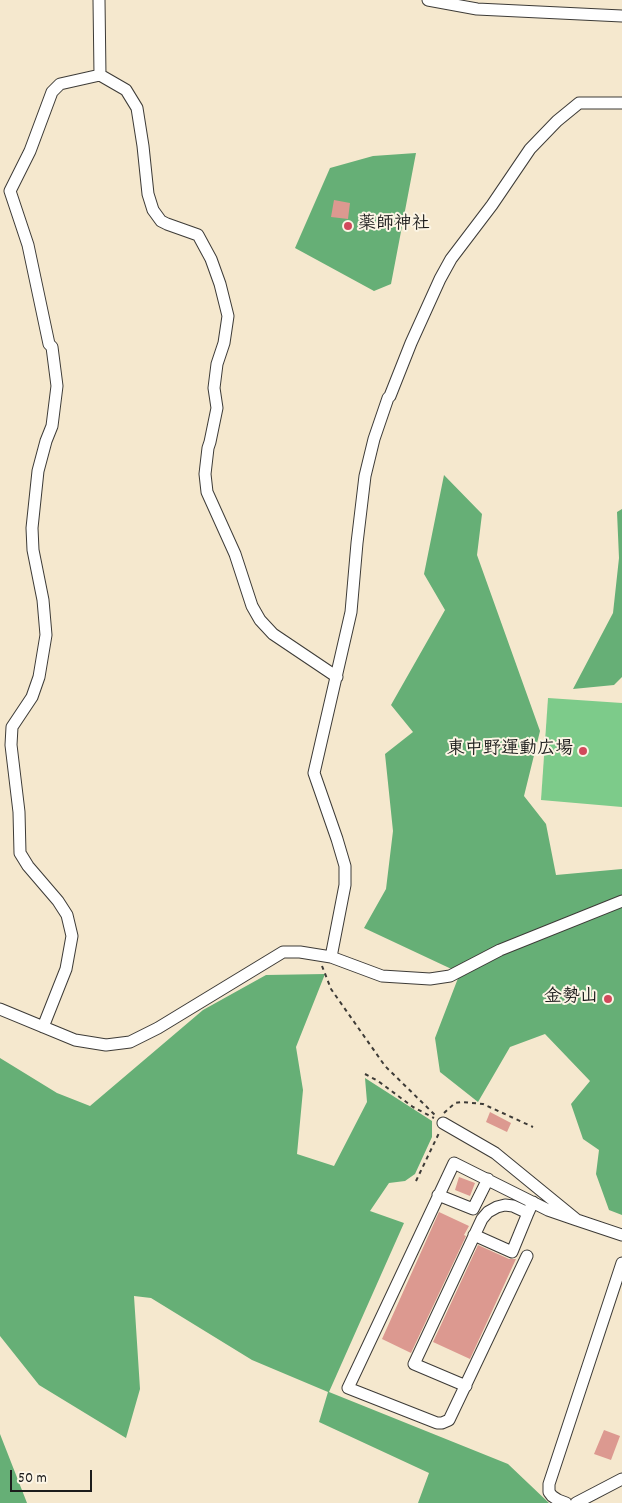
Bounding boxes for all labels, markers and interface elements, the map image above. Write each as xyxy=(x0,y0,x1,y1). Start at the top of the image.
place label: 薬師神社 xyxy=(358,215,430,237)
marker: 薬師神社 xyxy=(342,220,354,232)
place label: 東中野運動広場 xyxy=(447,740,573,762)
marker: 東中野運動広場 xyxy=(577,745,589,757)
place label: 金勢山 xyxy=(544,988,598,1010)
marker: 金勢山 xyxy=(602,993,614,1005)
scale bar xyxy=(12,1460,95,1492)
text: 50 m xyxy=(18,1468,47,1490)

